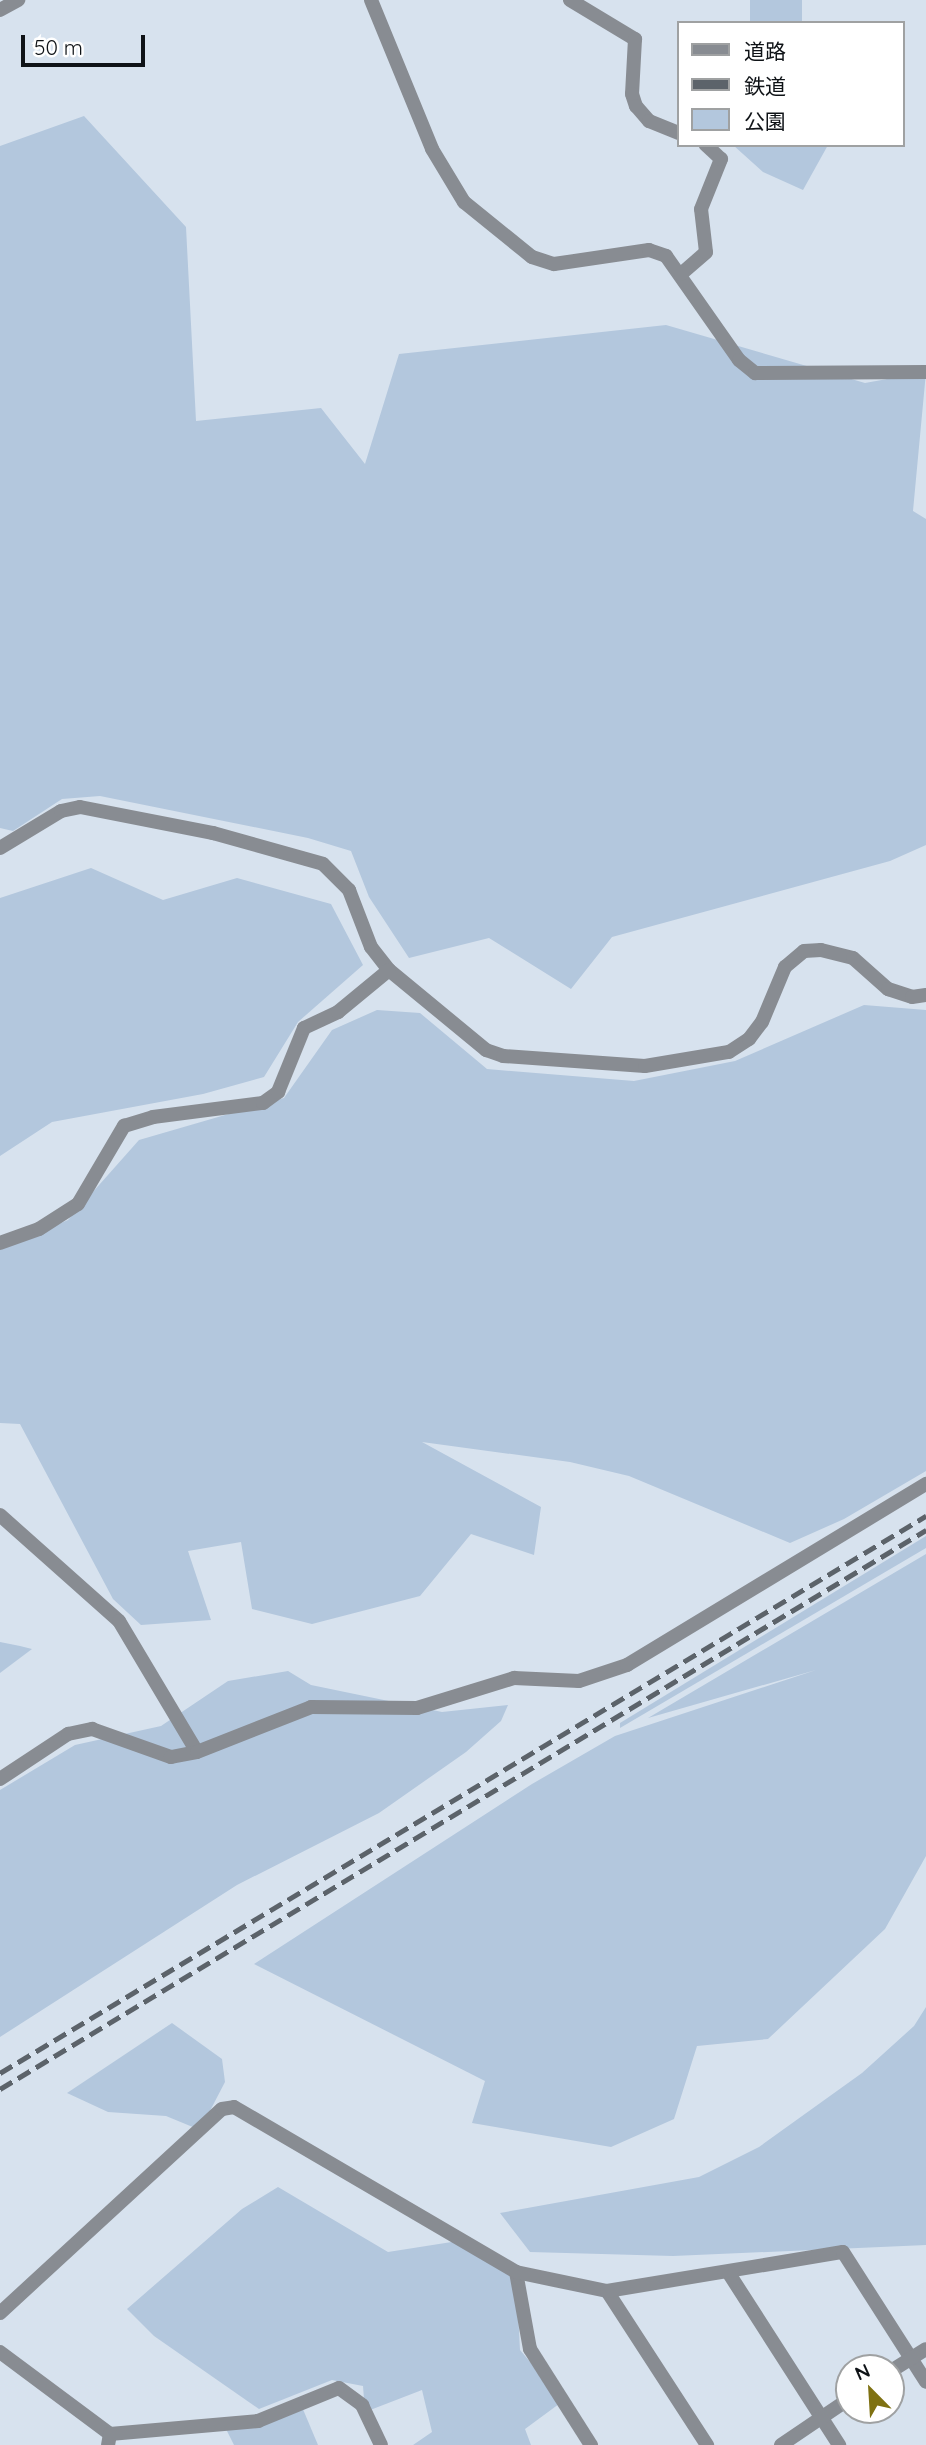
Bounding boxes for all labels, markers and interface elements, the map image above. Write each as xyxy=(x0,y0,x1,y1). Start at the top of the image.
scale bar xyxy=(24,21,149,65)
legend xyxy=(678,21,905,147)
text: 50 m xyxy=(34,34,83,60)
text: 道路 xyxy=(744,38,786,64)
text: 鉄道 xyxy=(744,73,786,99)
text: 公園 xyxy=(744,108,786,134)
north arrow xyxy=(835,2354,905,2424)
text: N xyxy=(851,2358,874,2385)

